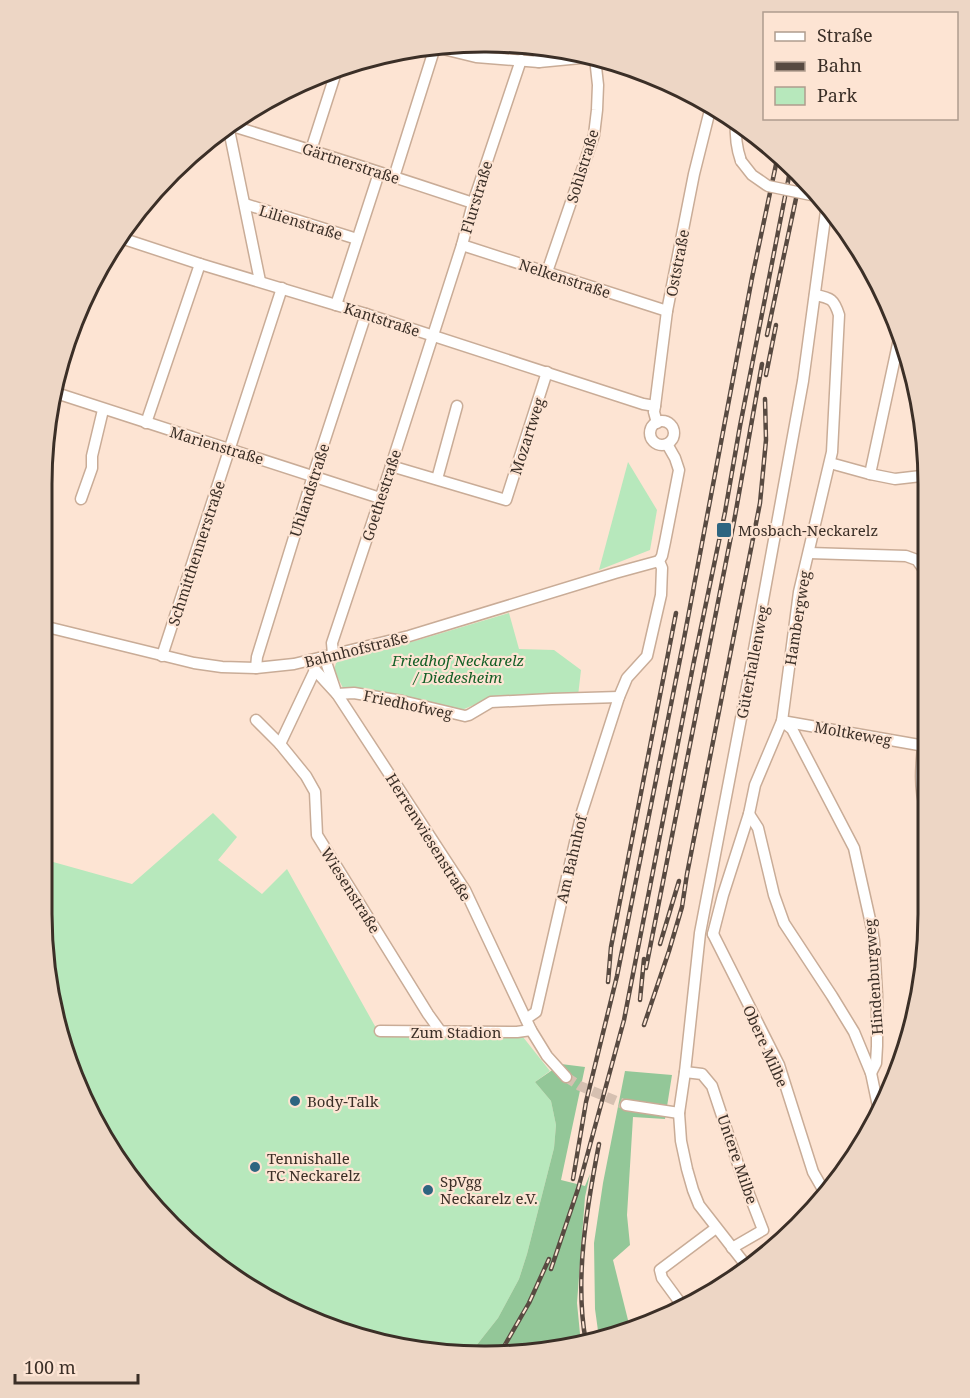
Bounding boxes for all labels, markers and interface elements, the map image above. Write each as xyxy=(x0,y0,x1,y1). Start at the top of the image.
legend xyxy=(763,12,958,120)
text: Straße xyxy=(817,23,873,47)
text: Bahn xyxy=(817,53,862,77)
text: Park xyxy=(817,83,857,107)
street label: Sohlstraße xyxy=(561,127,603,205)
street label: Gärtnerstraße xyxy=(300,138,402,188)
street label: Flurstraße xyxy=(455,158,497,236)
street label: Lilienstraße xyxy=(257,200,345,244)
street label: Oststraße xyxy=(661,228,693,298)
street label: Nelkenstraße xyxy=(517,254,613,302)
street label: Kantstraße xyxy=(341,297,423,341)
street label: Mozartweg xyxy=(505,395,549,477)
street label: Marienstraße xyxy=(168,421,266,469)
street label: Uhlandstraße xyxy=(284,441,334,539)
street label: Goethestraße xyxy=(357,447,405,543)
street label: Schmitthennerstraße xyxy=(163,478,229,628)
place label: Mosbach-Neckarelz xyxy=(738,520,878,540)
marker: Mosbach-Neckarelz xyxy=(715,521,733,539)
street label: Hambergweg xyxy=(780,569,814,667)
street label: Güterhallenweg xyxy=(731,604,773,720)
street label: Bahnhofstraße xyxy=(302,626,410,672)
park label: Friedhof Neckarelz / Diedesheim xyxy=(391,650,525,687)
street label: Friedhofweg xyxy=(362,685,454,723)
street label: Moltkeweg xyxy=(813,716,893,750)
street label: Herrenwiesenstraße xyxy=(382,769,476,905)
street label: Am Bahnhof xyxy=(551,812,591,905)
street label: Wiesenstraße xyxy=(317,843,385,937)
street label: Hindenburgweg xyxy=(859,918,887,1036)
street label: Obere Milbe xyxy=(739,1002,793,1090)
street label: Zum Stadion xyxy=(411,1022,502,1042)
place label: Body-Talk xyxy=(307,1091,379,1111)
marker: Body-Talk xyxy=(288,1094,302,1108)
street label: Untere Milbe xyxy=(713,1112,763,1206)
place label: Tennishalle TC Neckarelz xyxy=(267,1148,360,1185)
marker: Tennishalle TC Neckarelz xyxy=(248,1160,262,1174)
place label: SpVgg Neckarelz e.V. xyxy=(440,1171,538,1208)
marker: SpVgg Neckarelz e.V. xyxy=(421,1183,435,1197)
scale bar xyxy=(15,1347,138,1385)
text: 100 m xyxy=(24,1355,76,1379)

